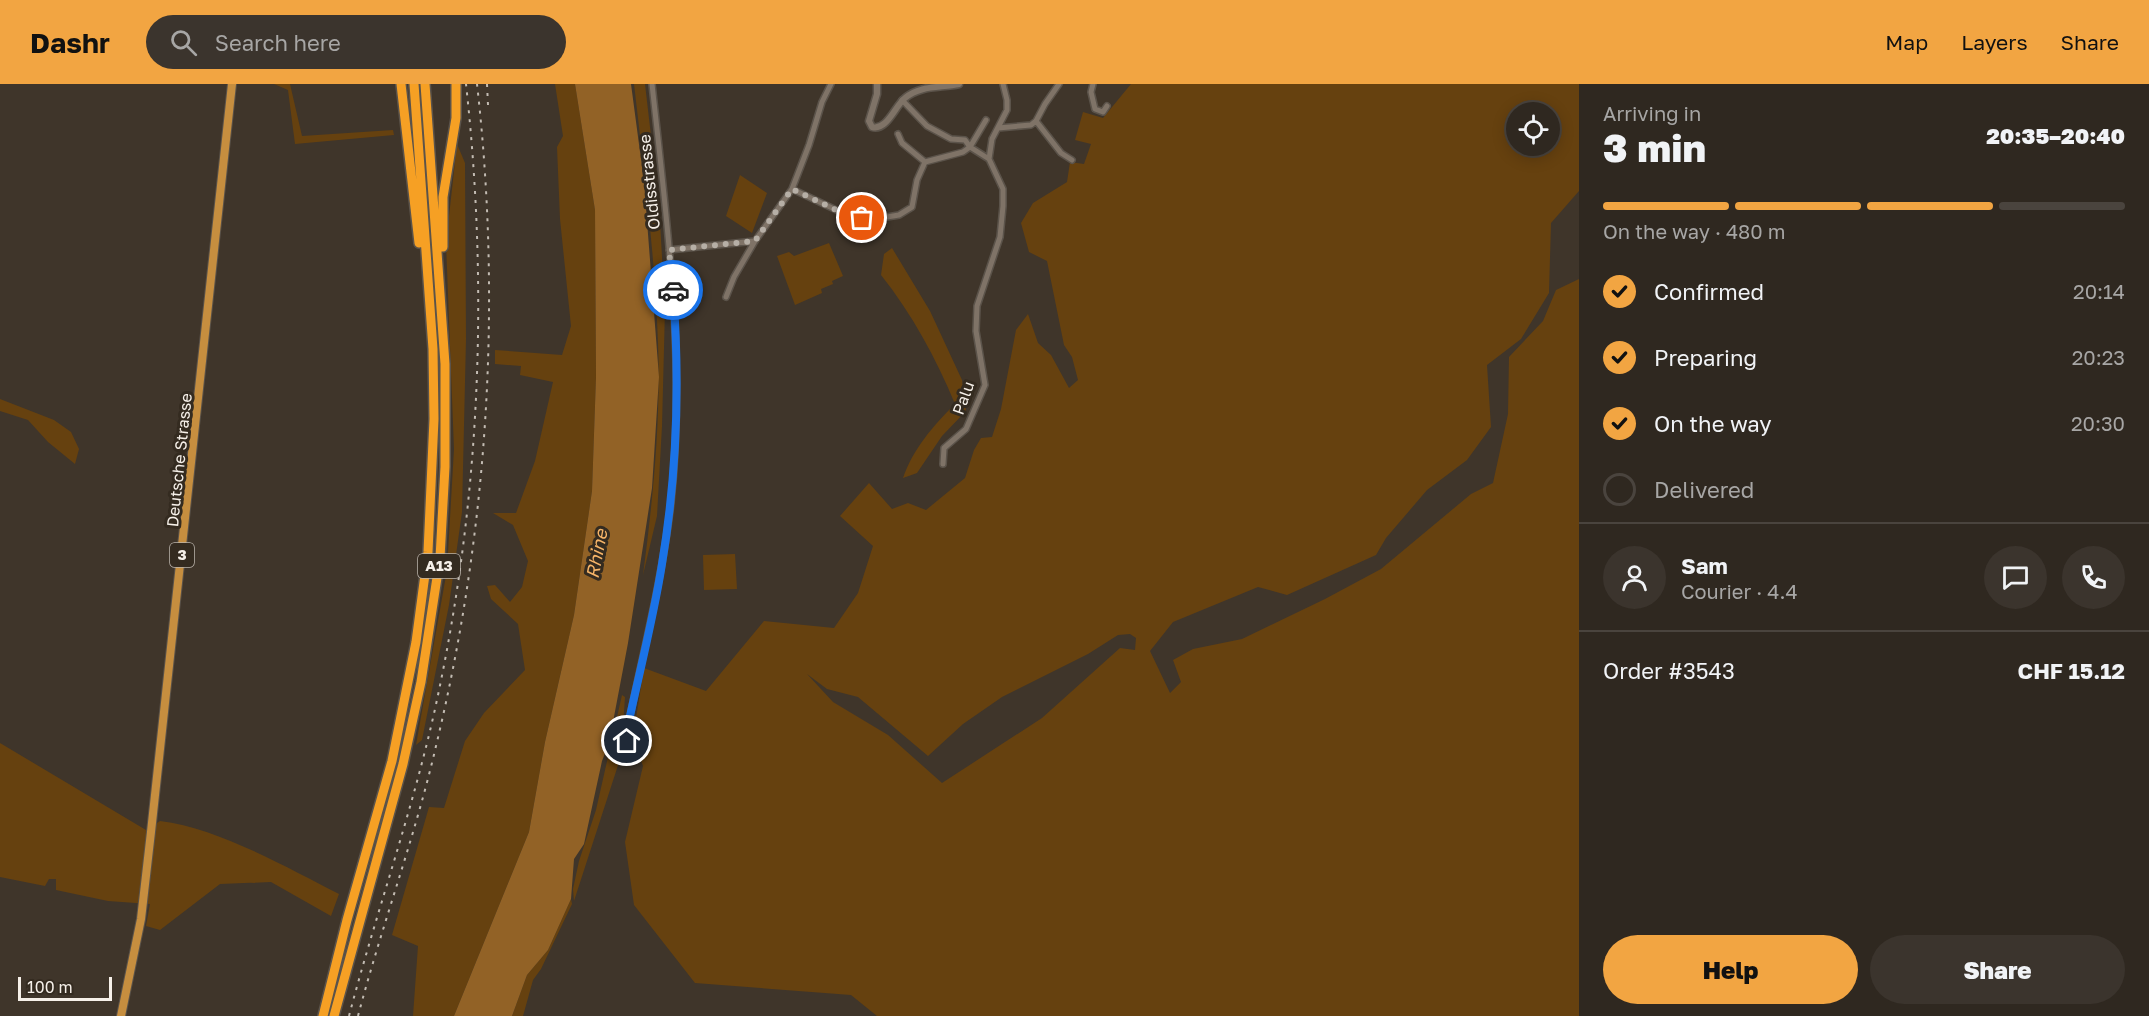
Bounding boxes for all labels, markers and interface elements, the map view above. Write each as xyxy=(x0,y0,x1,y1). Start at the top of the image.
search box xyxy=(146,15,566,69)
text: Dashr xyxy=(30,26,110,59)
icon: search xyxy=(167,26,200,59)
text: Search here xyxy=(215,29,341,56)
text: Map xyxy=(1885,29,1928,55)
text: Layers xyxy=(1961,29,2028,55)
text: Share xyxy=(2061,29,2119,55)
text: Arriving in xyxy=(1603,101,1701,125)
map controls xyxy=(1506,102,1560,156)
button: locate xyxy=(1506,102,1560,156)
text: 20:35–20:40 xyxy=(1986,122,2125,149)
text: 3 min xyxy=(1603,124,1706,171)
street label: Oldisstrasse xyxy=(634,133,664,231)
pin xyxy=(836,192,887,243)
icon: bag xyxy=(845,201,878,234)
text: On the way · 480 m xyxy=(1603,219,1785,243)
courier xyxy=(643,260,703,320)
icon: car xyxy=(657,274,690,307)
icon: check xyxy=(1603,275,1636,308)
text: Confirmed xyxy=(1654,278,1764,305)
text: 20:14 xyxy=(2073,279,2125,303)
icon: check xyxy=(1603,341,1636,374)
text: Preparing xyxy=(1654,344,1757,371)
text: 20:23 xyxy=(2072,345,2125,369)
street label: Palu xyxy=(948,379,978,417)
street label: Deutsche Strasse xyxy=(162,392,196,528)
icon: check xyxy=(1603,407,1636,440)
text: On the way xyxy=(1654,410,1772,437)
text: 20:30 xyxy=(2071,411,2125,435)
text: Delivered xyxy=(1654,476,1754,503)
water label: Rhine xyxy=(580,526,612,580)
road number: 3 xyxy=(170,543,194,567)
button: person xyxy=(1603,546,1666,609)
button: chat xyxy=(1984,546,2047,609)
button: phone xyxy=(2062,546,2125,609)
text: Sam xyxy=(1681,552,1728,579)
road number: A13 xyxy=(418,554,460,578)
text: Courier · 4.4 xyxy=(1681,579,1798,603)
text: Order #3543 xyxy=(1603,657,1735,684)
text: CHF 15.12 xyxy=(2018,657,2125,684)
pin xyxy=(601,715,652,766)
icon: home xyxy=(610,724,643,757)
button: Help xyxy=(1603,935,1858,1004)
button: Share xyxy=(1870,935,2125,1004)
scale bar xyxy=(18,974,112,1002)
text: 100 m xyxy=(27,977,73,997)

